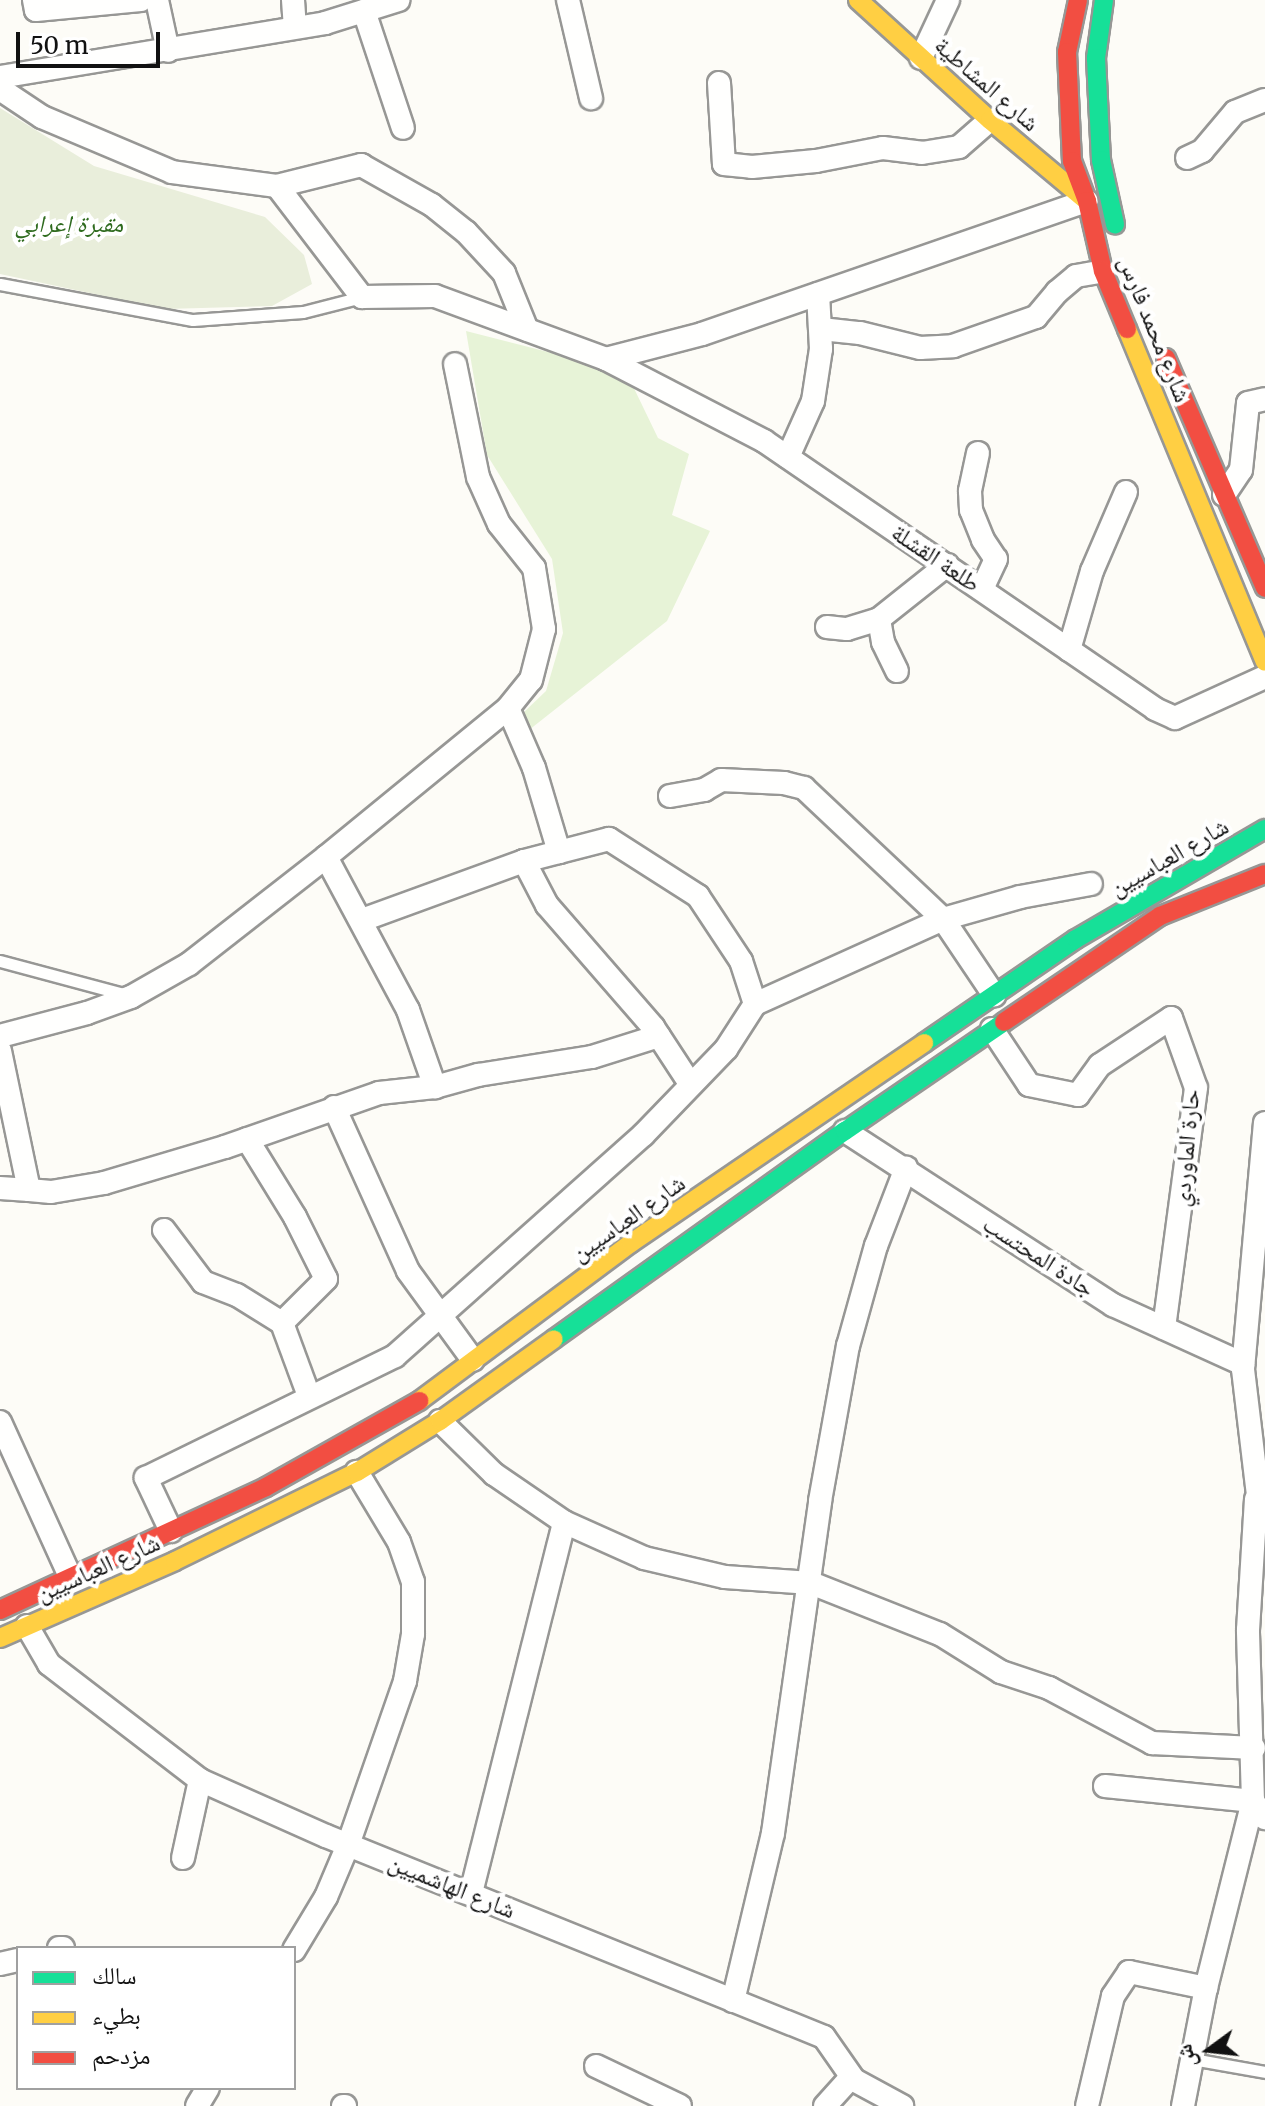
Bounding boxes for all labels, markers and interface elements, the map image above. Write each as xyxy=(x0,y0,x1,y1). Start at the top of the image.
scale bar xyxy=(20,16,164,66)
text: 50 m xyxy=(30,30,89,61)
street label: شارع المشاطية xyxy=(929,31,1045,137)
park label: مقبرة إعرابي xyxy=(15,210,123,238)
street label: شارع محمد فارس xyxy=(1113,252,1197,406)
street label: طلعة القشلة xyxy=(886,518,986,598)
street label: شارع العباسيين xyxy=(1105,811,1233,903)
street label: حارة الماوردي xyxy=(1167,1088,1205,1208)
street label: شارع العباسيين xyxy=(566,1168,690,1268)
street label: جادة المحتسب xyxy=(978,1209,1100,1303)
street label: شارع العباسيين xyxy=(32,1528,164,1608)
street label: شارع الهاشميين xyxy=(384,1847,520,1925)
legend xyxy=(16,1946,296,2090)
text: سالك xyxy=(92,1960,137,1991)
text: بطيء xyxy=(92,2000,141,2031)
north arrow xyxy=(1169,2010,1249,2090)
text: مزدحم xyxy=(92,2040,151,2071)
text: ش xyxy=(1169,2041,1202,2071)

